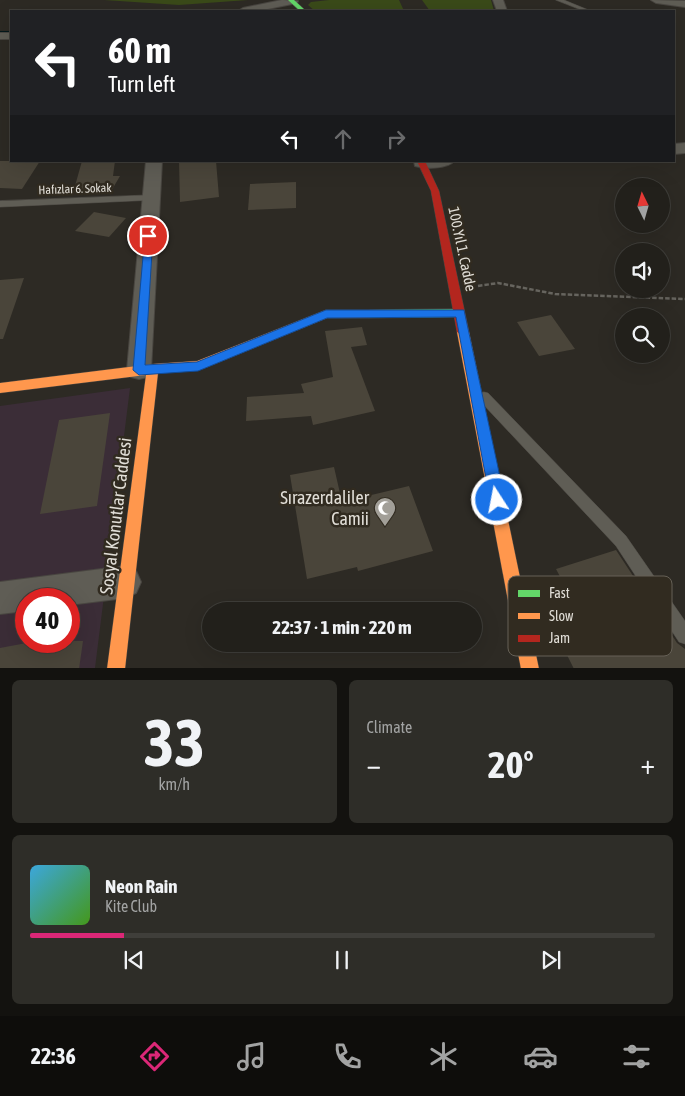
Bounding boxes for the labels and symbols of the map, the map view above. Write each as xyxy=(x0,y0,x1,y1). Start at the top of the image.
north arrow xyxy=(615,178,670,232)
street label: Hafızlar 6. Sokak xyxy=(38,181,112,197)
street label: 100.Yıl 1. Cadde xyxy=(445,205,480,293)
pin xyxy=(127,215,169,257)
street label: Sosyal Konutlar Caddesi xyxy=(95,436,136,596)
position arrow xyxy=(470,473,522,525)
place label: Sırazerdaliler Camii xyxy=(280,487,370,529)
mosque icon: Sırazerdaliler Camii xyxy=(373,496,397,527)
legend xyxy=(508,576,672,656)
text: Fast xyxy=(549,585,570,601)
speed limit sign: 40 xyxy=(15,588,80,653)
text: Slow xyxy=(549,608,574,624)
text: Jam xyxy=(549,630,570,646)

